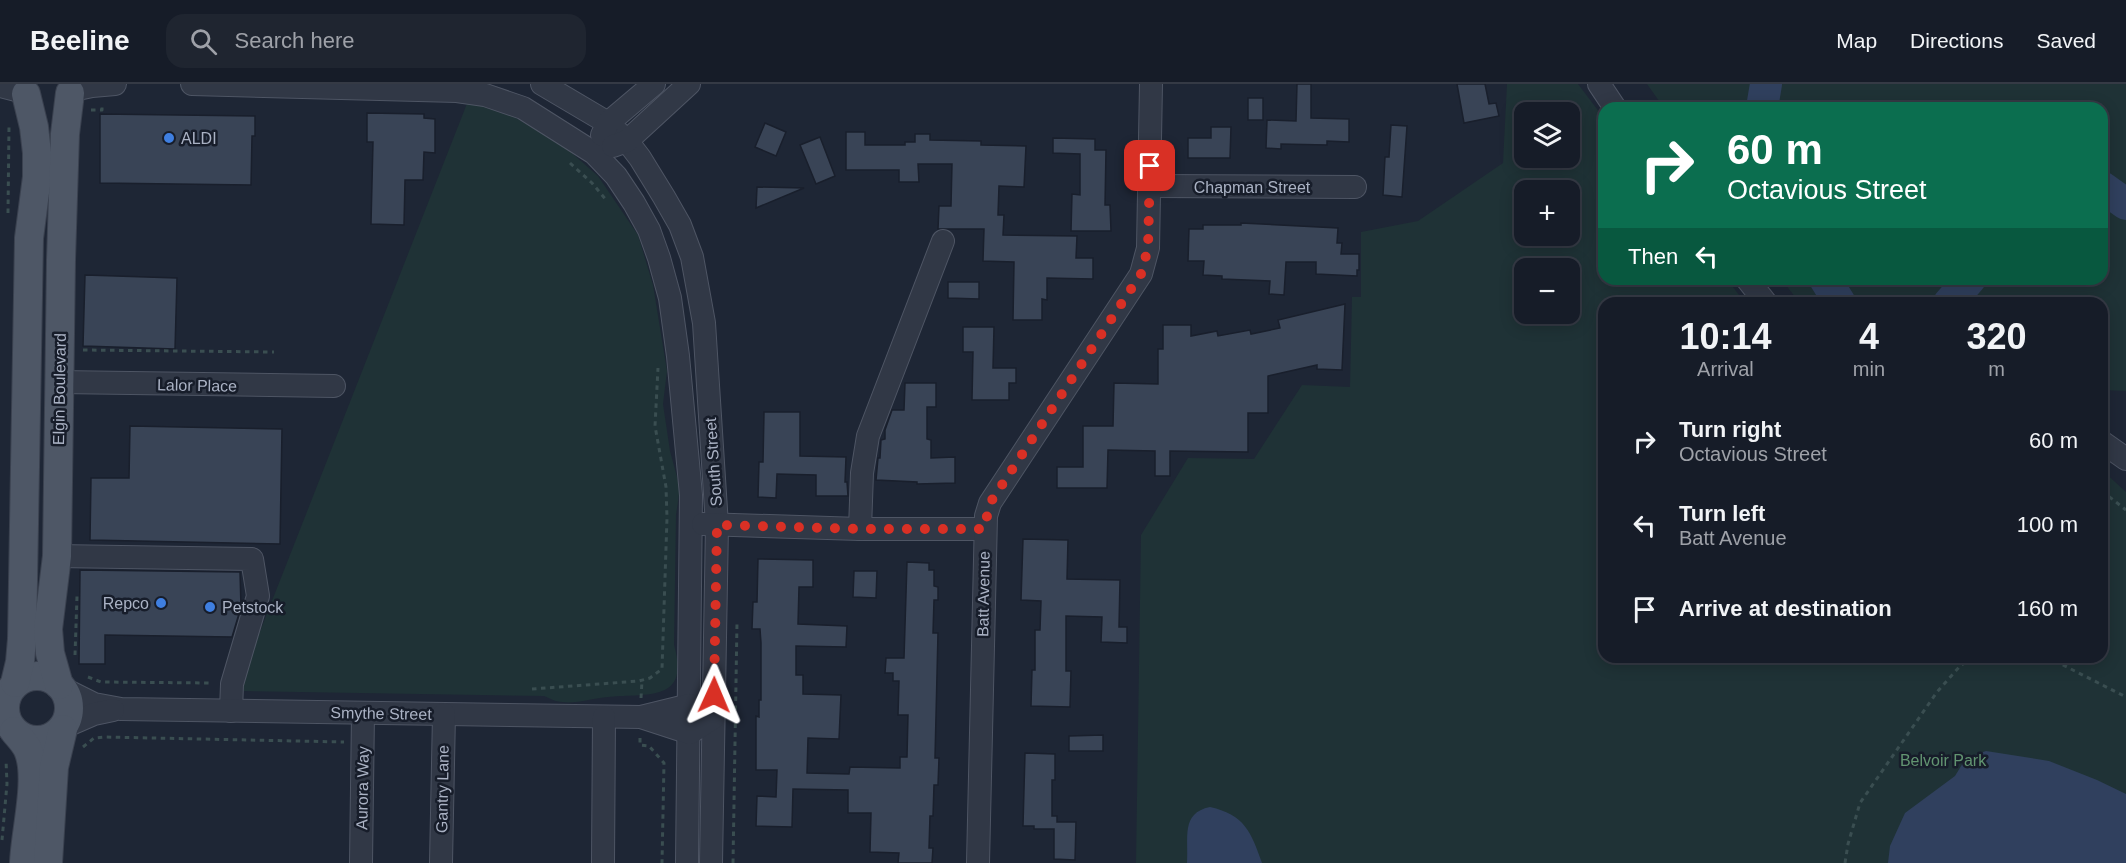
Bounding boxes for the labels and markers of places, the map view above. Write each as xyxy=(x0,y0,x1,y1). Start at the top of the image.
place label: ALDI xyxy=(181,130,217,147)
marker: ALDI xyxy=(162,131,176,145)
pin xyxy=(1124,140,1175,191)
place label: Repco xyxy=(103,595,149,612)
marker: Repco xyxy=(154,596,168,610)
place label: Petstock xyxy=(222,599,284,616)
marker: Petstock xyxy=(203,600,217,614)

